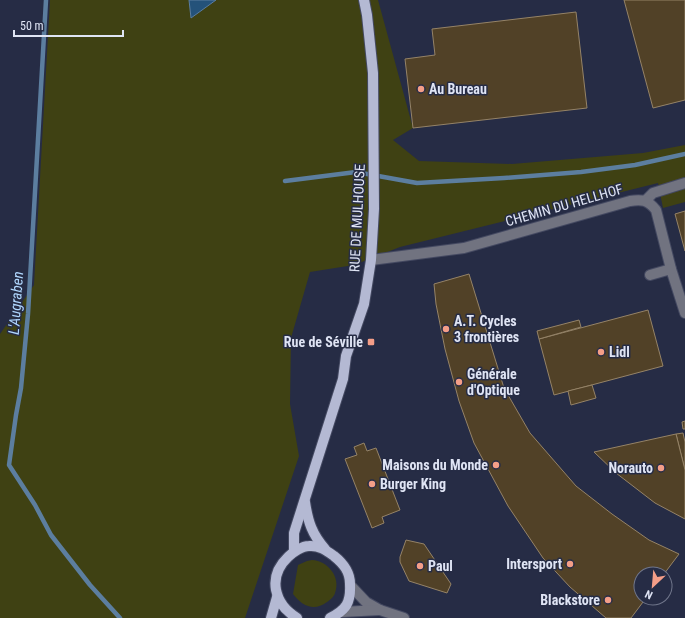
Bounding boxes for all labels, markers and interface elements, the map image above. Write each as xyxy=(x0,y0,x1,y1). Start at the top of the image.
scale bar xyxy=(14,12,123,38)
text: 50 m xyxy=(20,19,44,33)
place label: Au Bureau xyxy=(429,81,487,97)
marker: Au Bureau xyxy=(416,84,426,94)
street label: RUE DE MULHOUSE xyxy=(346,164,368,272)
street label: CHEMIN DU HELLHOF xyxy=(503,181,625,229)
water label: L'Augraben xyxy=(5,271,27,335)
place label: A.T. Cycles 3 frontières xyxy=(454,313,519,345)
marker: A.T. Cycles 3 frontières xyxy=(441,324,451,334)
place label: Rue de Séville xyxy=(284,334,363,350)
marker: Rue de Séville xyxy=(366,337,376,347)
place label: Lidl xyxy=(609,344,630,360)
marker: Lidl xyxy=(596,347,606,357)
place label: Générale d'Optique xyxy=(467,366,520,398)
marker: Générale d'Optique xyxy=(454,377,464,387)
place label: Maisons du Monde xyxy=(382,457,488,473)
marker: Maisons du Monde xyxy=(491,460,501,470)
place label: Norauto xyxy=(608,460,653,476)
marker: Norauto xyxy=(656,463,666,473)
place label: Burger King xyxy=(380,476,446,492)
marker: Burger King xyxy=(367,479,377,489)
place label: Intersport xyxy=(506,556,562,572)
place label: Paul xyxy=(428,558,453,574)
marker: Intersport xyxy=(565,559,575,569)
marker: Paul xyxy=(415,561,425,571)
north arrow xyxy=(633,566,673,606)
text: N xyxy=(643,587,655,602)
place label: Blackstore xyxy=(540,592,600,608)
marker: Blackstore xyxy=(603,595,613,605)

